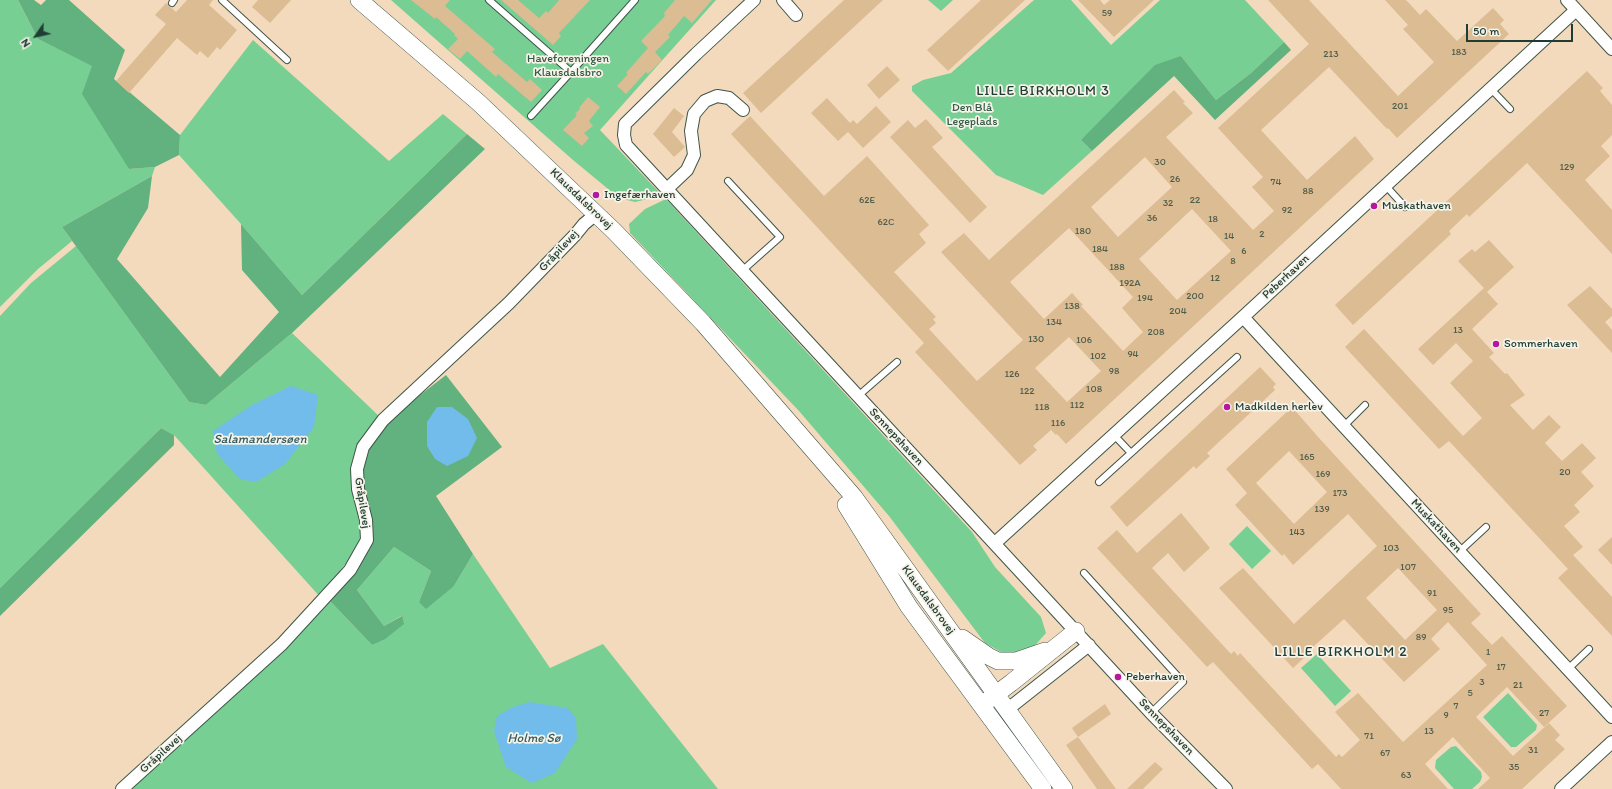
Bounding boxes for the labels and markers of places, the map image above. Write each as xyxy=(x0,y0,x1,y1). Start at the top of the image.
place label: Ingefærhaven xyxy=(604,188,676,202)
marker: Ingefærhaven xyxy=(591,190,601,200)
place label: Muskathaven xyxy=(1382,199,1451,213)
marker: Muskathaven xyxy=(1369,201,1379,211)
place label: Sommerhaven xyxy=(1504,337,1578,351)
marker: Sommerhaven xyxy=(1491,339,1501,349)
place label: Madkilden herlev xyxy=(1235,400,1323,414)
marker: Madkilden herlev xyxy=(1222,402,1232,412)
place label: Peberhaven xyxy=(1126,670,1185,684)
marker: Peberhaven xyxy=(1113,672,1123,682)

